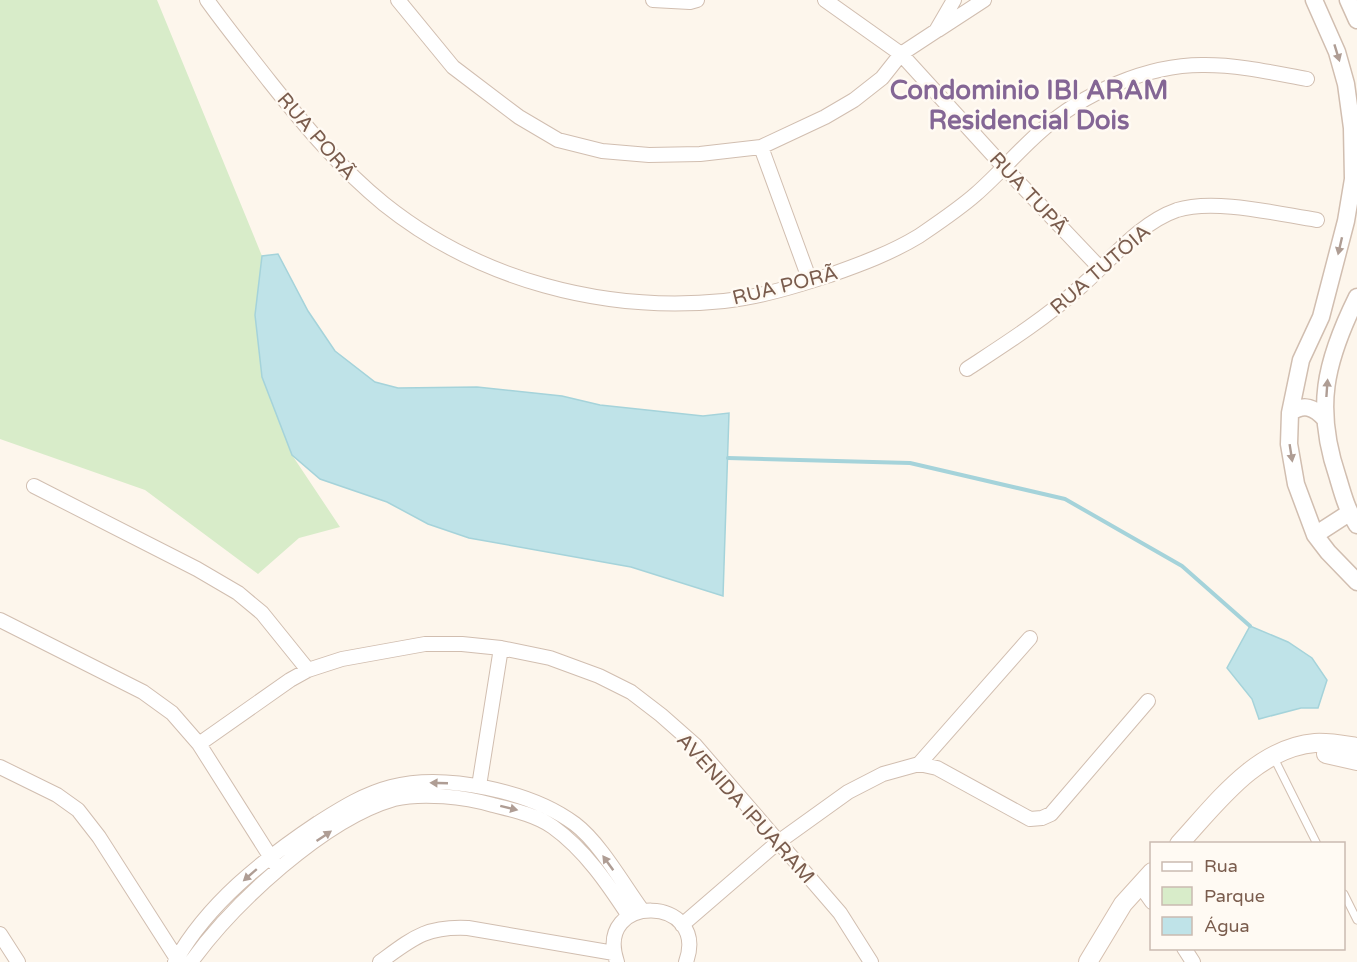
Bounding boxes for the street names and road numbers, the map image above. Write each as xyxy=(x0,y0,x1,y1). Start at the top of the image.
street label: RUA PORÃ xyxy=(272,87,361,185)
street label: RUA TUPÃ xyxy=(984,147,1073,240)
street label: RUA TUTÓIA xyxy=(1045,219,1156,320)
street label: RUA PORÃ xyxy=(730,260,841,311)
street label: AVENIDA IPUARAM xyxy=(671,728,819,889)

